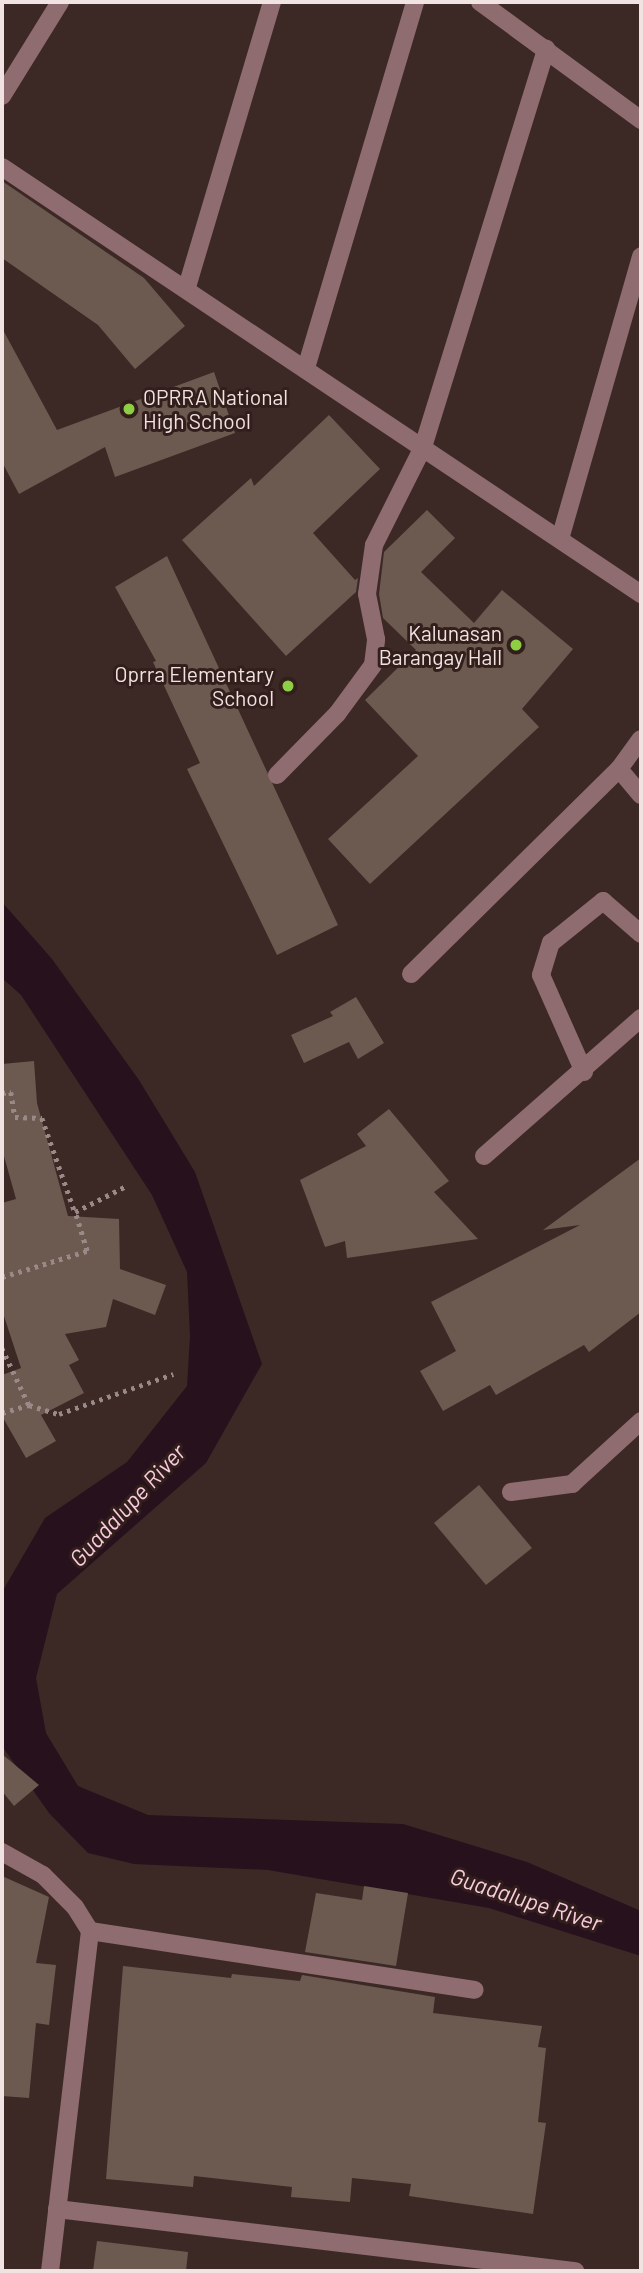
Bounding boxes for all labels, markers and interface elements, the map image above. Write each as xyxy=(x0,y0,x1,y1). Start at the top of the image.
place label: OPRRA National High School xyxy=(143,384,288,434)
marker: OPRRA National High School xyxy=(121,401,137,417)
place label: Kalunasan Barangay Hall xyxy=(379,620,502,670)
marker: Kalunasan Barangay Hall xyxy=(508,637,524,653)
place label: Oprra Elementary School xyxy=(114,661,274,711)
marker: Oprra Elementary School xyxy=(280,678,296,694)
water label: Guadalupe River xyxy=(63,1438,191,1572)
water label: Guadalupe River xyxy=(447,1862,605,1936)

